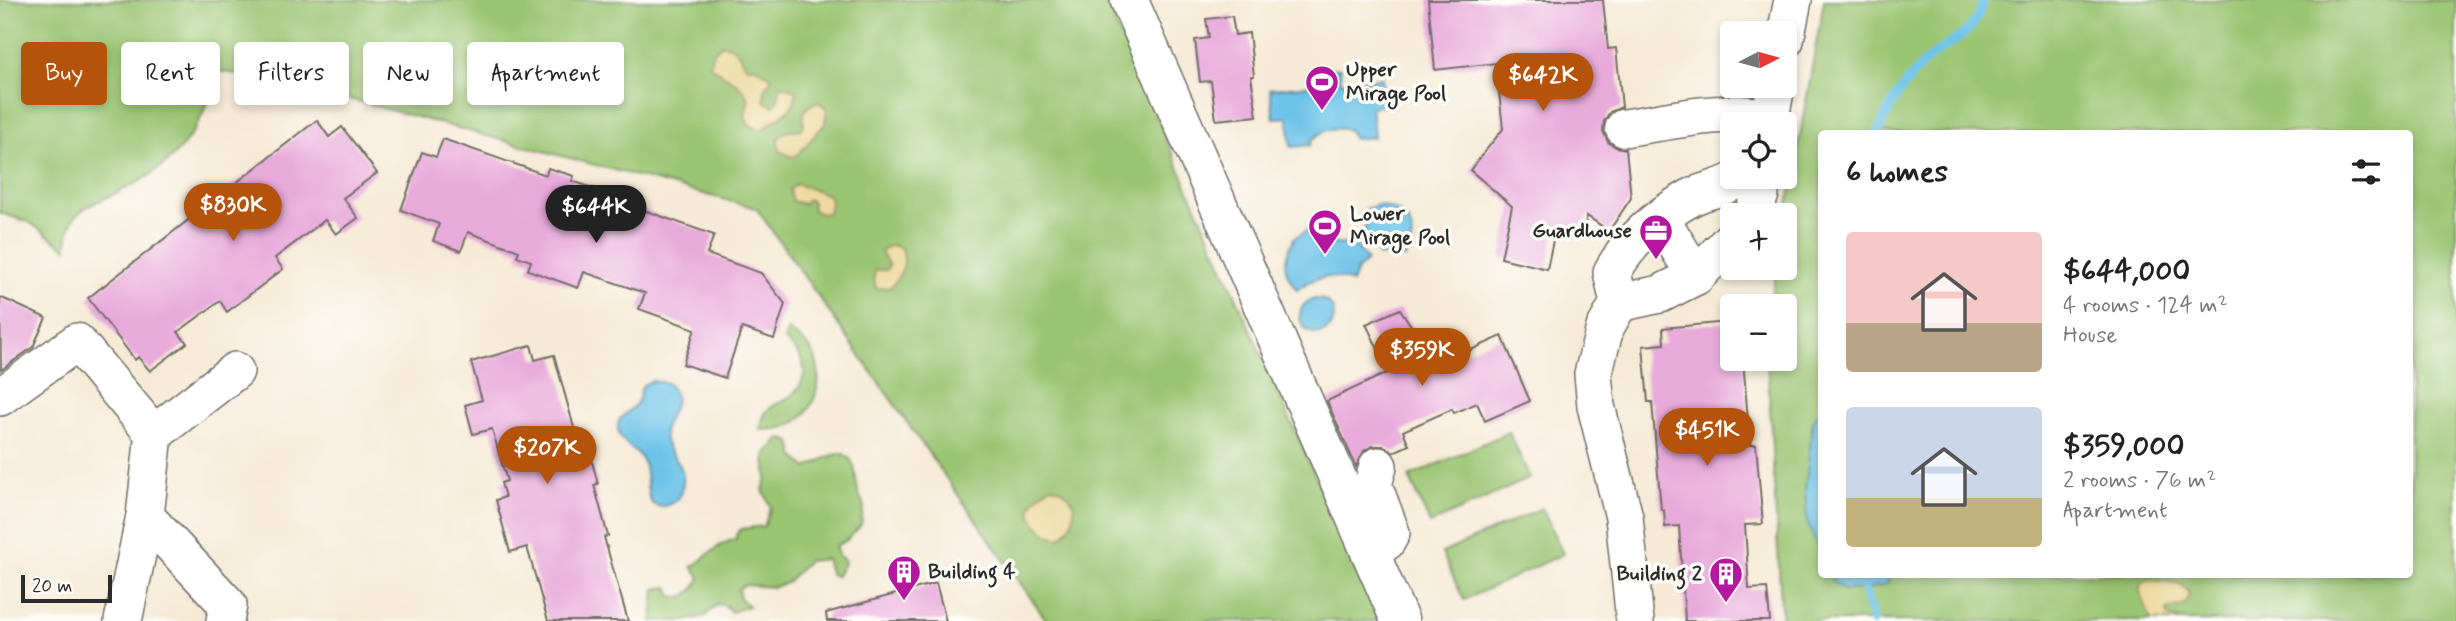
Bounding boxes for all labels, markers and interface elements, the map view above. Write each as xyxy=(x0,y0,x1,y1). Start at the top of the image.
north arrow xyxy=(1720,21,1797,98)
map controls xyxy=(1720,21,1797,371)
chip: Buy xyxy=(21,42,107,105)
chip: Rent xyxy=(121,42,220,105)
chip: Filters xyxy=(234,42,349,105)
chip: New xyxy=(363,42,453,105)
chip: Apartment xyxy=(467,42,624,105)
pin: $642K xyxy=(1494,54,1592,113)
place label: Upper Mirage Pool xyxy=(1346,56,1446,110)
text: $642K xyxy=(1508,61,1578,91)
sports icon: Upper Mirage Pool xyxy=(1303,63,1341,112)
button: locate xyxy=(1720,112,1797,189)
text: 6 homes xyxy=(1846,153,1948,192)
icon: filters xyxy=(2347,153,2385,191)
pin: $830K xyxy=(184,184,282,243)
pin: $644K xyxy=(547,186,645,245)
text: $830K xyxy=(200,191,266,221)
text: $644K xyxy=(561,193,631,223)
place label: Lower Mirage Pool xyxy=(1350,200,1450,254)
button: + xyxy=(1720,203,1797,280)
sports icon: Lower Mirage Pool xyxy=(1306,207,1344,256)
office icon: Guardhouse xyxy=(1637,212,1675,261)
place label: Guardhouse xyxy=(1532,217,1632,245)
text: $644,000 xyxy=(2063,252,2190,291)
icon: home xyxy=(1902,260,1986,344)
text: 4 rooms · 124 m² xyxy=(2063,291,2228,321)
button: − xyxy=(1720,294,1797,371)
text: House xyxy=(2063,321,2117,351)
pin: $359K xyxy=(1373,328,1471,388)
text: $359K xyxy=(1390,336,1454,366)
pin: $451K xyxy=(1658,408,1756,468)
text: $451K xyxy=(1675,416,1739,446)
pin: $207K xyxy=(498,426,596,486)
text: $359,000 xyxy=(2063,427,2184,466)
text: $207K xyxy=(513,434,581,464)
icon: home xyxy=(1902,435,1986,519)
text: 2 rooms · 76 m² xyxy=(2063,466,2216,496)
text: Apartment xyxy=(2063,496,2168,526)
building icon: Building 4 xyxy=(885,553,923,602)
building icon: Building 2 xyxy=(1707,555,1745,604)
place label: Building 4 xyxy=(928,558,1016,588)
place label: Building 2 xyxy=(1616,560,1703,590)
scale bar xyxy=(21,572,112,604)
text: 20 m xyxy=(32,574,72,599)

